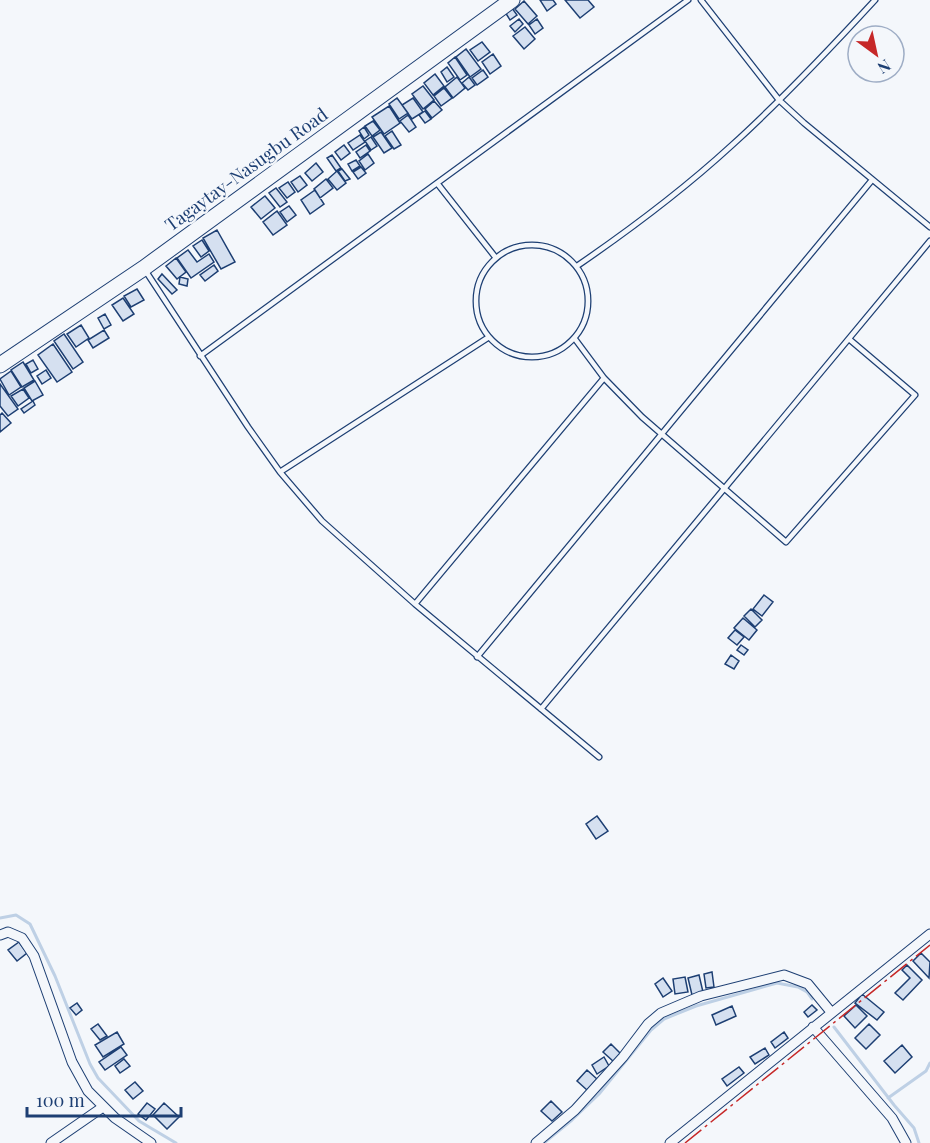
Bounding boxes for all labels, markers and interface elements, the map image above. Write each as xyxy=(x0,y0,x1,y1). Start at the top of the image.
north arrow xyxy=(846,24,906,84)
text: N xyxy=(874,55,895,79)
street label: Tagaytay-Nasugbu Road xyxy=(160,102,333,236)
scale bar xyxy=(27,1080,182,1118)
text: 100 m xyxy=(36,1088,85,1112)

